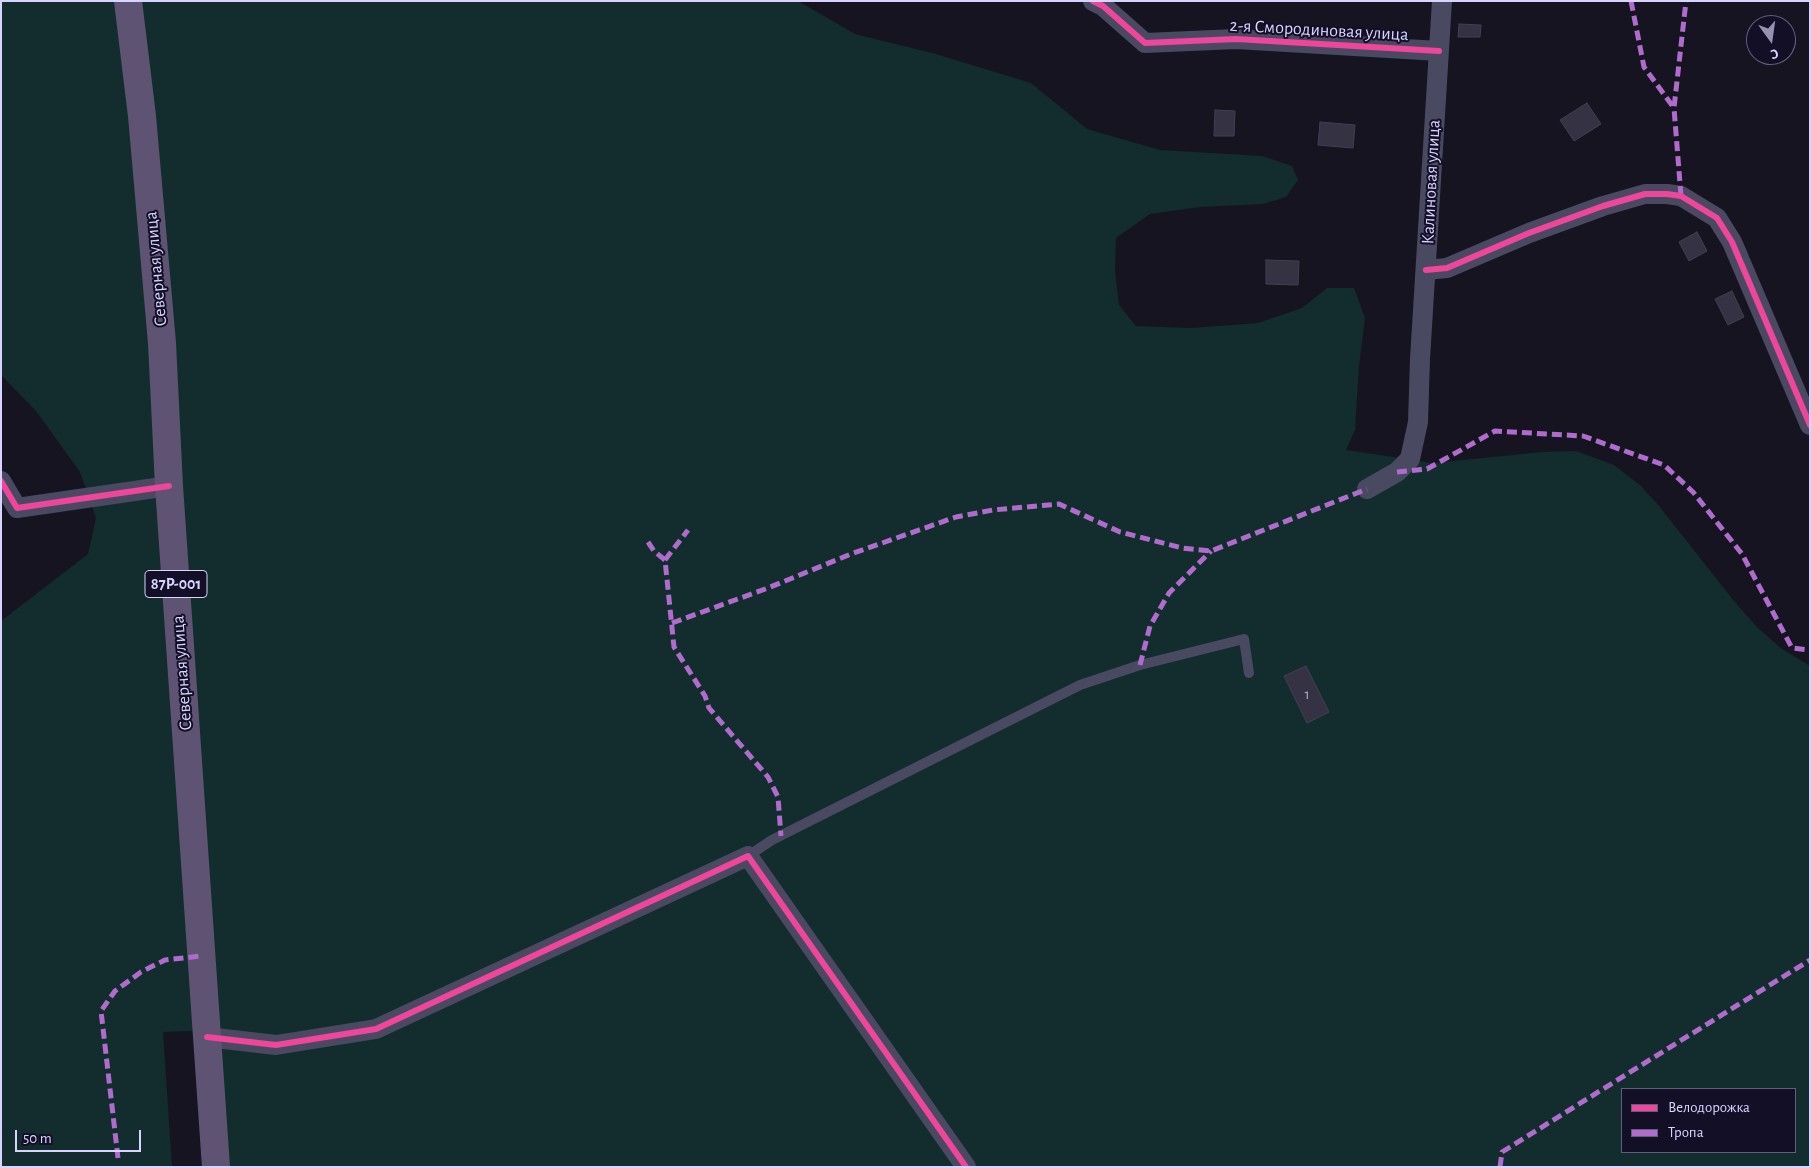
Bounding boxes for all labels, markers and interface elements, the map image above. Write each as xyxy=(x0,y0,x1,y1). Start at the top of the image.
street label: 2-я Смородиновая улица xyxy=(1229,15,1409,45)
north arrow xyxy=(1746,15,1796,65)
text: С xyxy=(1769,46,1780,61)
street label: Калиновая улица xyxy=(1417,119,1445,245)
street label: Северная улица xyxy=(140,211,172,327)
road number: 87Р-001 xyxy=(145,570,207,598)
street label: Северная улица xyxy=(167,615,197,731)
house number: 1 xyxy=(1304,685,1310,703)
legend xyxy=(1621,1088,1796,1153)
text: Велодорожка xyxy=(1668,1100,1750,1115)
scale bar xyxy=(18,1120,144,1152)
text: Тропа xyxy=(1668,1125,1704,1140)
text: 50 m xyxy=(23,1131,52,1146)

